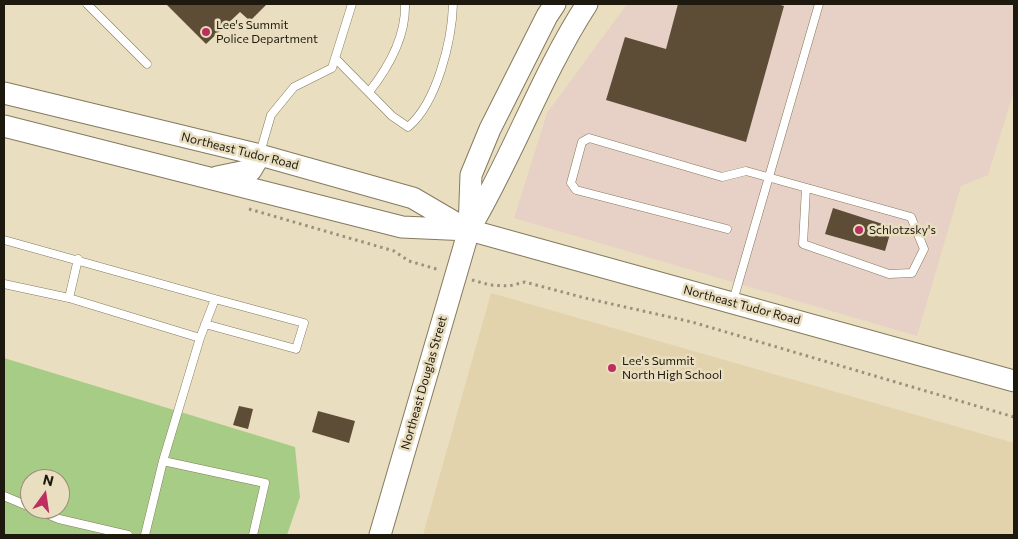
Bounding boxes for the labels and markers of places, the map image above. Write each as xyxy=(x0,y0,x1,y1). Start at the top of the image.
place label: Lee's Summit Police Department xyxy=(216,18,318,46)
marker: Lee's Summit Police Department xyxy=(200,26,212,38)
place label: Schlotzsky's xyxy=(869,223,936,237)
marker: Schlotzsky's xyxy=(853,224,865,236)
place label: Lee's Summit North High School xyxy=(622,354,722,382)
marker: Lee's Summit North High School xyxy=(606,362,618,374)

